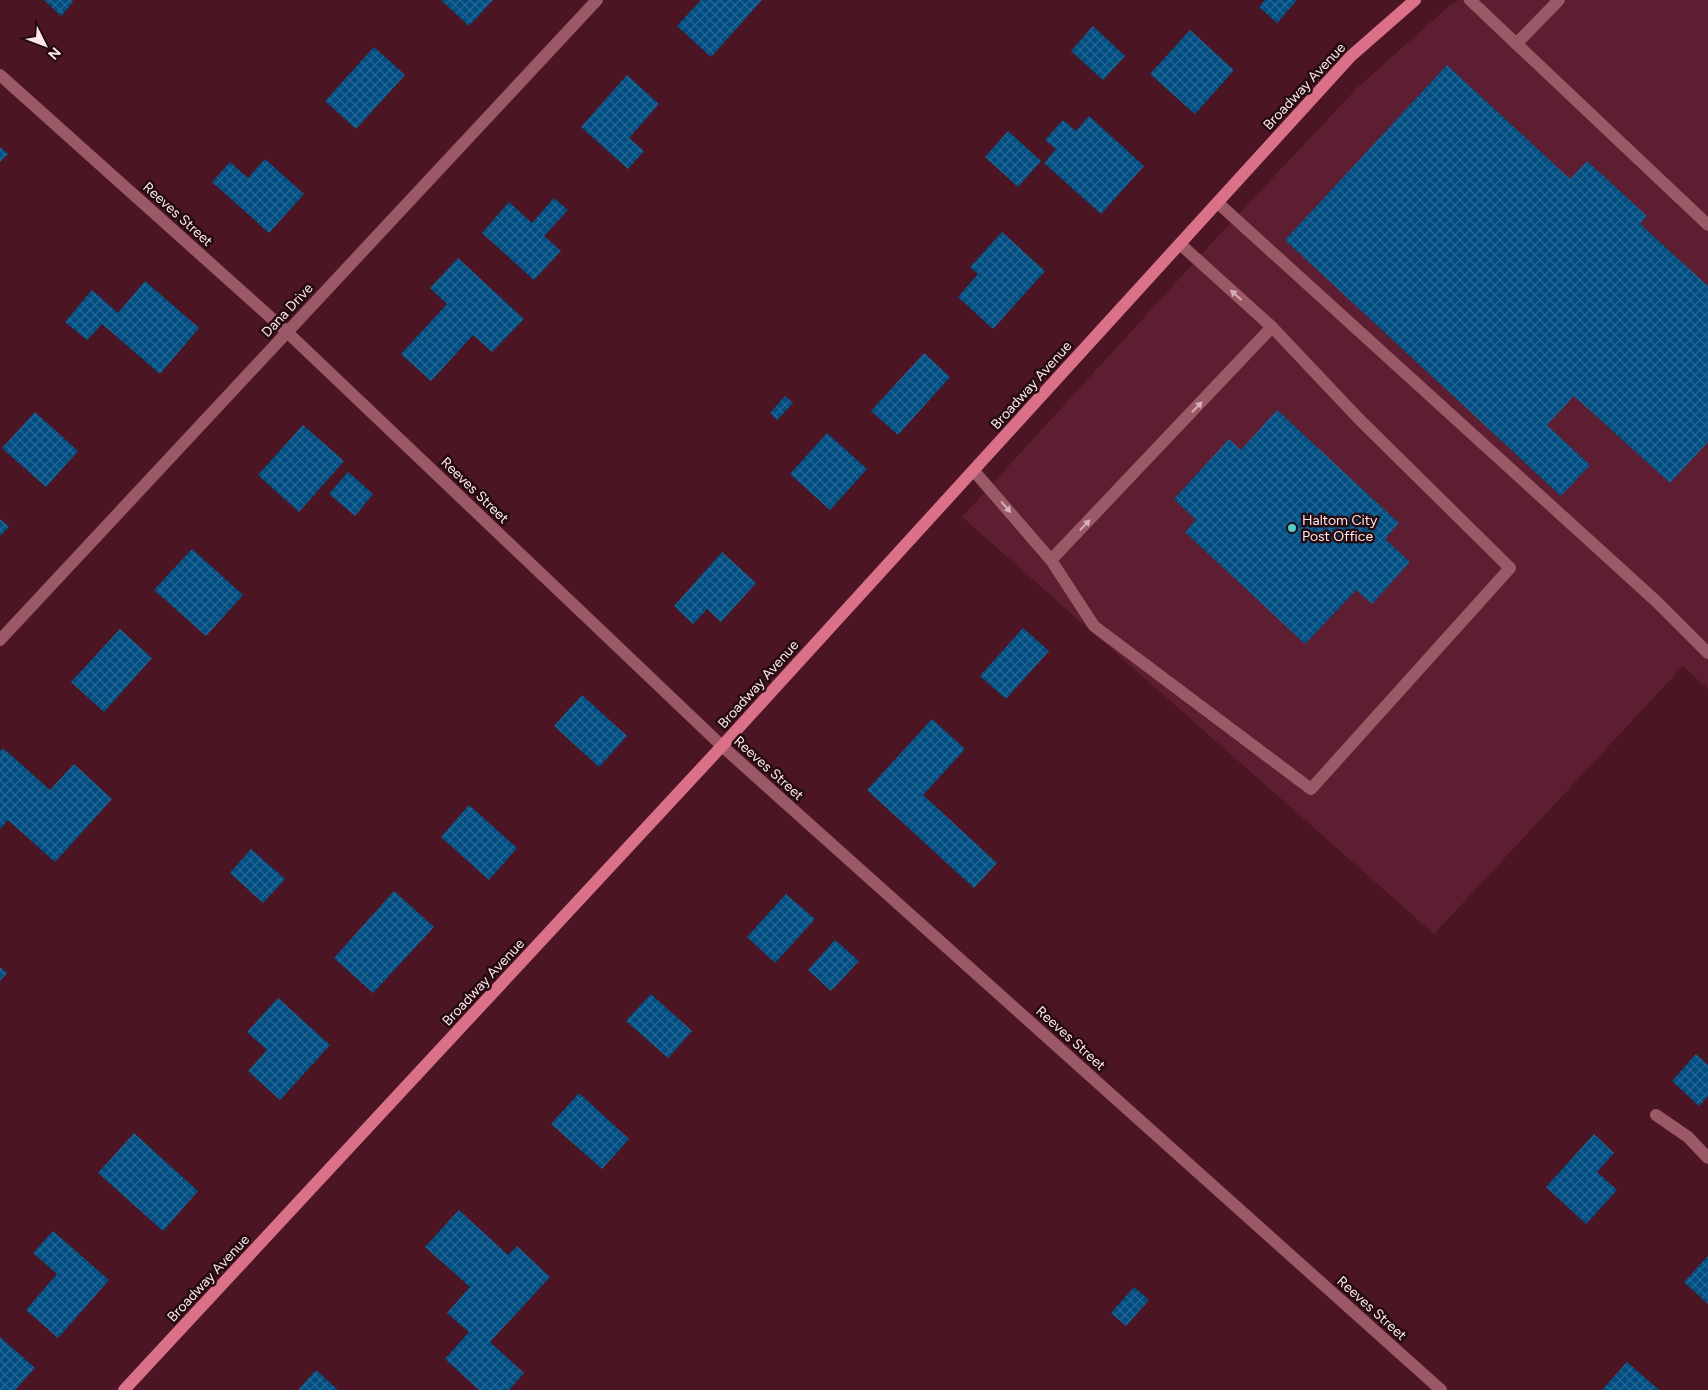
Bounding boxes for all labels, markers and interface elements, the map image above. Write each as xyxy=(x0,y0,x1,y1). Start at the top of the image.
north arrow xyxy=(20,20,70,70)
street label: Broadway Avenue xyxy=(1260,39,1349,133)
text: N xyxy=(44,44,64,63)
street label: Reeves Street xyxy=(139,179,216,250)
street label: Dana Drive xyxy=(258,280,317,341)
one-way arrow xyxy=(1231,289,1243,301)
street label: Broadway Avenue xyxy=(987,337,1076,433)
one-way arrow xyxy=(1191,401,1203,413)
street label: Reeves Street xyxy=(437,454,512,527)
one-way arrow xyxy=(1000,501,1011,514)
place label: Haltom City Post Office xyxy=(1302,512,1378,545)
one-way arrow xyxy=(1079,519,1091,531)
marker: Haltom City Post Office xyxy=(1286,522,1298,534)
street label: Broadway Avenue xyxy=(714,636,803,732)
street label: Reeves Street xyxy=(730,733,807,804)
street label: Broadway Avenue xyxy=(439,935,528,1029)
street label: Reeves Street xyxy=(1032,1003,1109,1074)
street label: Broadway Avenue xyxy=(164,1231,253,1325)
street label: Reeves Street xyxy=(1333,1273,1410,1344)

